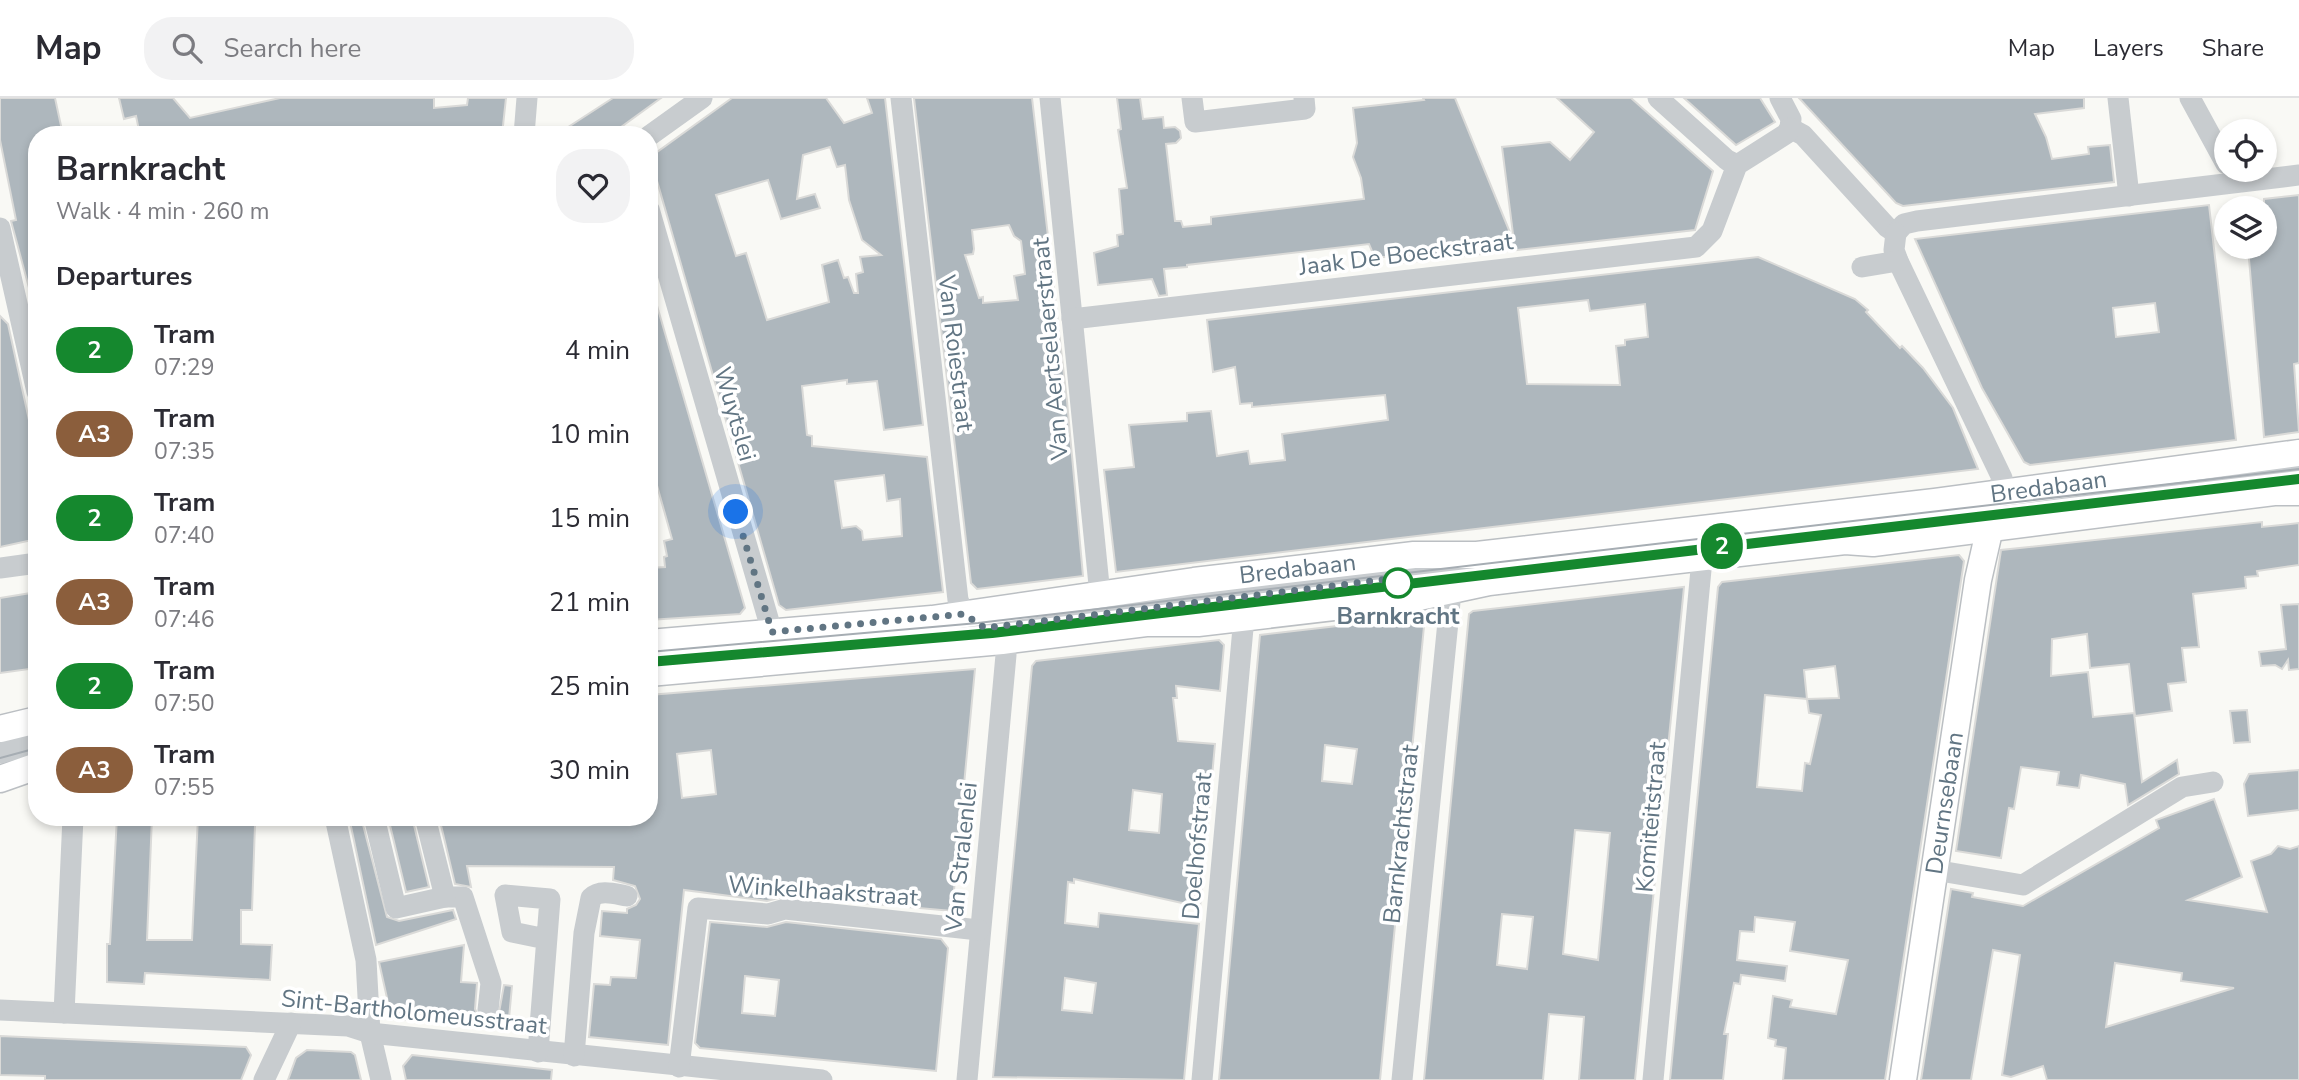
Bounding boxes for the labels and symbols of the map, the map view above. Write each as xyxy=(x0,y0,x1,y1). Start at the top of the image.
street label: Jaak De Boeckstraat xyxy=(1296,225,1515,283)
street label: Van Aertselaerstraat xyxy=(1024,236,1076,462)
street label: Van Roiestraat xyxy=(930,272,982,434)
street label: Wuytslei xyxy=(706,363,764,465)
street label: Bredabaan xyxy=(1988,463,2109,510)
your location xyxy=(718,494,753,529)
line badge: 2 xyxy=(1699,523,1745,569)
street label: Bredabaan xyxy=(1237,546,1358,592)
marker: Barnkracht xyxy=(1383,568,1413,598)
place label: Barnkracht xyxy=(1337,600,1460,632)
street label: Deurnsebaan xyxy=(1918,730,1971,877)
street label: Komiteitstraat xyxy=(1628,740,1674,894)
street label: Barnkrachtstraat xyxy=(1376,742,1426,925)
street label: Doelhofstraat xyxy=(1175,770,1219,921)
street label: Van Stralenlei xyxy=(937,780,985,935)
street label: Winkelhaakstraat xyxy=(727,868,920,914)
street label: Sint-Bartholomeusstraat xyxy=(280,982,549,1042)

